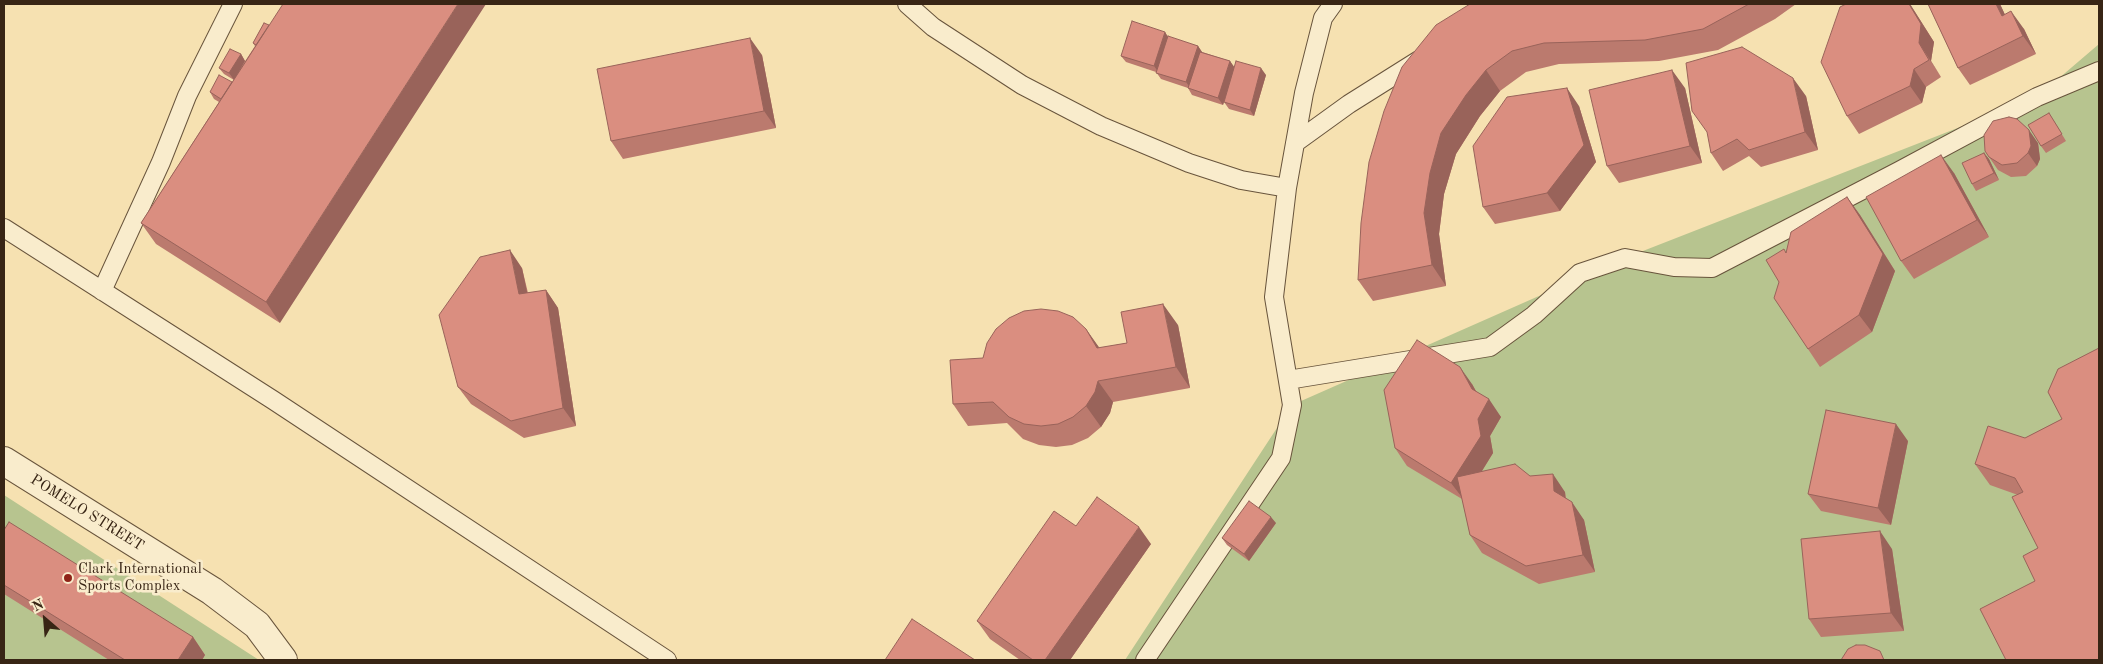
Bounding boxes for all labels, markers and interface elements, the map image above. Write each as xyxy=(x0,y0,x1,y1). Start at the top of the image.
street label: POMELO STREET xyxy=(27,471,147,555)
place label: Clark International Sports Complex xyxy=(78,560,202,595)
marker: Clark International Sports Complex xyxy=(62,572,74,584)
north arrow xyxy=(20,594,70,644)
text: N xyxy=(30,597,46,614)

